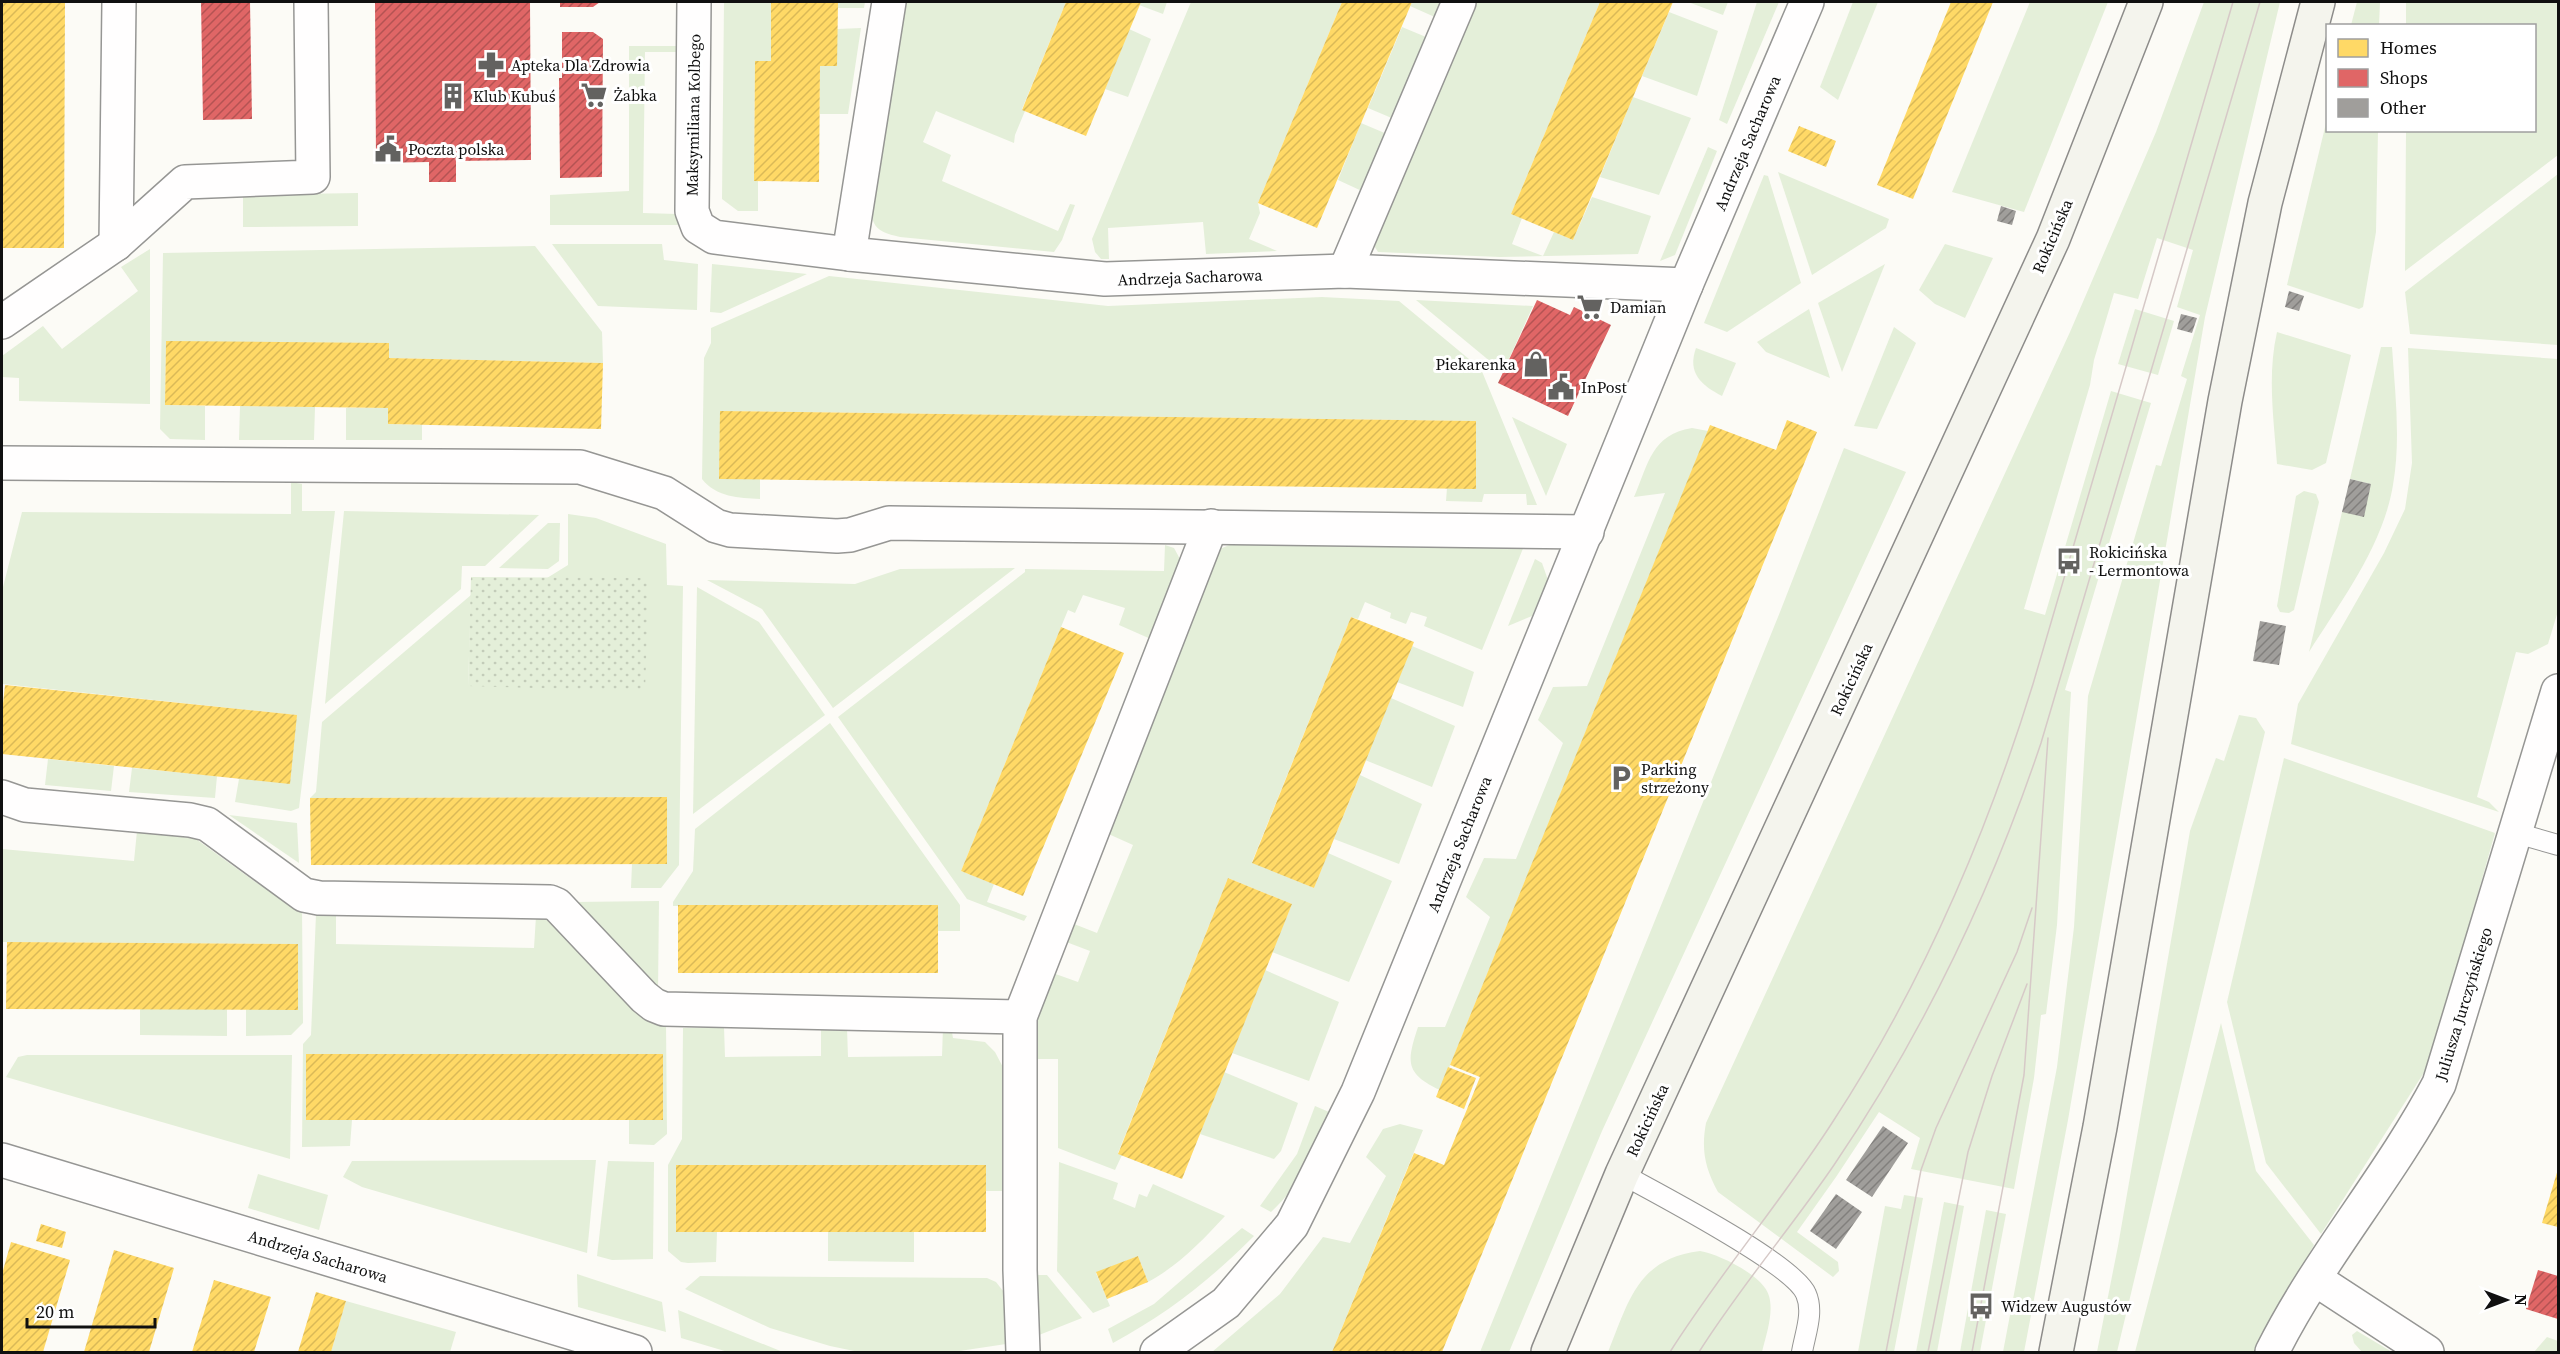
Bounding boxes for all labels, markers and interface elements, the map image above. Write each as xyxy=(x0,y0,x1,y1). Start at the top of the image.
legend xyxy=(2326,24,2536,132)
street label: Maksymiliana Kolbego xyxy=(681,33,705,196)
text: Homes xyxy=(2380,35,2437,60)
pharmacy icon: Apteka Dla Zdrowia xyxy=(476,50,506,80)
place label: Apteka Dla Zdrowia xyxy=(511,54,651,76)
text: Shops xyxy=(2380,65,2428,90)
street label: Andrzeja Sacharowa xyxy=(1709,71,1786,214)
supermarket icon: Żabka xyxy=(579,80,609,110)
building icon: Klub Kubuś xyxy=(438,81,468,111)
place label: Żabka xyxy=(614,84,658,106)
place label: Klub Kubuś xyxy=(473,85,556,107)
text: Other xyxy=(2380,95,2427,120)
public building icon: Poczta polska xyxy=(373,134,403,164)
place label: Poczta polska xyxy=(408,138,505,160)
street label: Rokicińska xyxy=(2027,195,2078,276)
street label: Andrzeja Sacharowa xyxy=(1117,263,1264,291)
supermarket icon: Damian xyxy=(1575,292,1605,322)
place label: Damian xyxy=(1610,296,1667,318)
shop icon: Piekarenka xyxy=(1521,349,1551,379)
place label: Piekarenka xyxy=(1435,353,1517,375)
public building icon: InPost xyxy=(1546,372,1576,402)
place label: InPost xyxy=(1581,376,1627,398)
place label: Rokicińska - Lermontowa xyxy=(2089,541,2190,581)
bus stop icon: Rokicińska - Lermontowa xyxy=(2054,546,2084,576)
street label: Rokicińska xyxy=(1824,638,1878,719)
place label: Parking strzeżony xyxy=(1641,758,1710,798)
parking icon: Parking strzeżony xyxy=(1606,763,1636,793)
street label: Andrzeja Sacharowa xyxy=(1422,772,1497,915)
street label: Juliusza Jurczyńskiego xyxy=(2429,924,2497,1084)
street label: Rokicińska xyxy=(1620,1079,1674,1160)
street label: Andrzeja Sacharowa xyxy=(245,1224,391,1288)
north arrow xyxy=(2476,1270,2536,1330)
scale bar xyxy=(27,1291,154,1329)
bus stop icon: Widzew Augustów xyxy=(1966,1291,1996,1321)
text: N xyxy=(2510,1294,2532,1306)
place label: Widzew Augustów xyxy=(2001,1295,2132,1317)
text: 20 m xyxy=(36,1299,74,1324)

